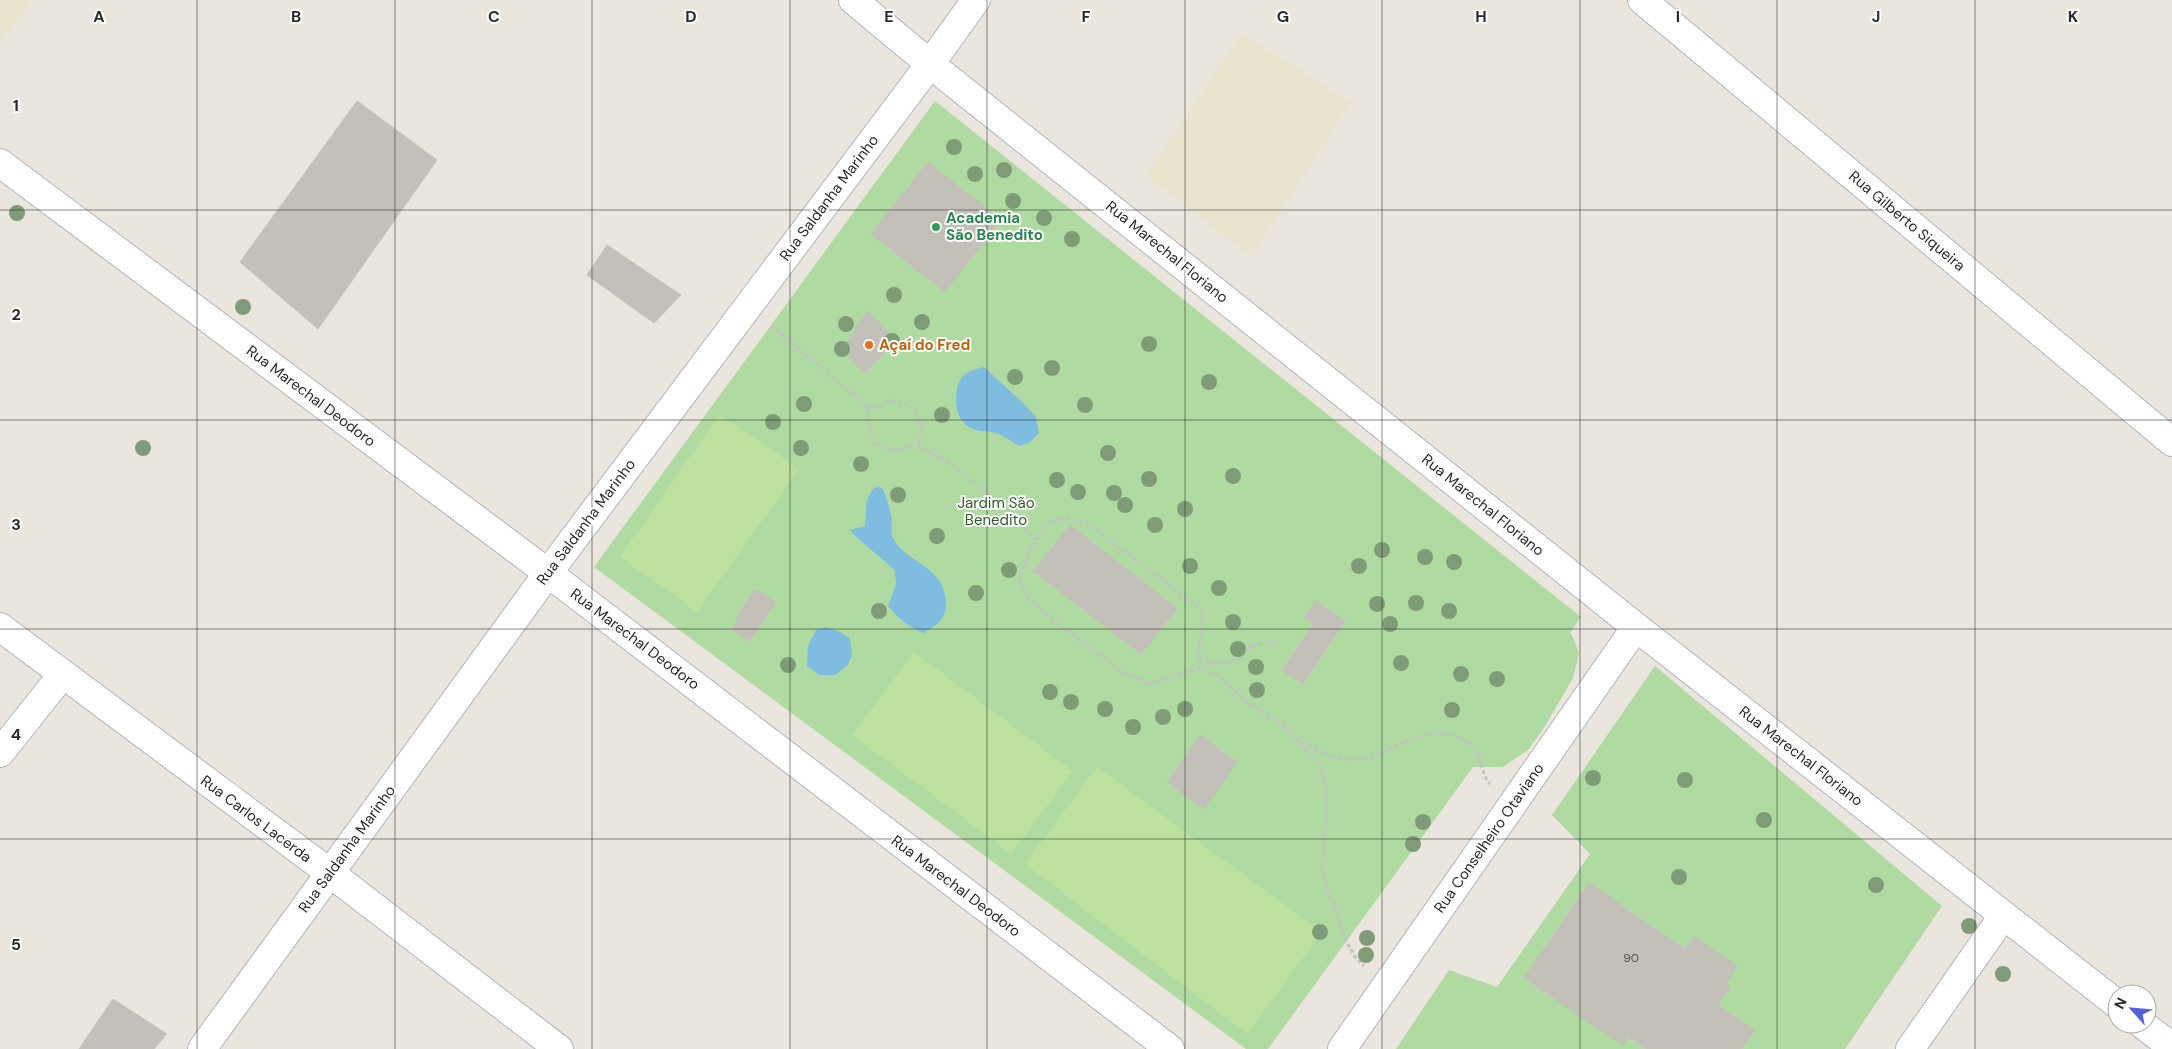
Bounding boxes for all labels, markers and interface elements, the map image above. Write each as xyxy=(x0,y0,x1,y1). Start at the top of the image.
text: A xyxy=(93,6,105,27)
text: B xyxy=(291,6,301,27)
text: C xyxy=(488,6,500,27)
text: D xyxy=(685,6,697,27)
text: E xyxy=(884,6,894,27)
text: F xyxy=(1082,6,1091,27)
text: G xyxy=(1277,6,1289,27)
text: H xyxy=(1475,6,1487,27)
text: I xyxy=(1676,6,1680,27)
text: J xyxy=(1872,6,1880,27)
text: K xyxy=(2068,6,2079,27)
text: 1 xyxy=(13,95,19,116)
street label: Rua Saldanha Marinho xyxy=(775,131,883,265)
street label: Rua Gilberto Siqueira xyxy=(1845,166,1969,276)
street label: Rua Marechal Floriano xyxy=(1102,196,1232,308)
place label: Academia São Benedito xyxy=(946,208,1043,245)
marker: Academia São Benedito xyxy=(930,221,942,233)
text: 2 xyxy=(11,304,21,325)
place label: Açaí do Fred xyxy=(879,335,970,355)
marker: Açaí do Fred xyxy=(863,339,875,351)
street label: Rua Marechal Deodoro xyxy=(242,341,380,451)
street label: Rua Marechal Floriano xyxy=(1418,449,1548,561)
street label: Rua Saldanha Marinho xyxy=(532,455,640,589)
park label: Jardim São Benedito xyxy=(957,493,1035,530)
text: 3 xyxy=(11,514,21,535)
street label: Rua Marechal Deodoro xyxy=(566,584,704,694)
street label: Rua Marechal Floriano xyxy=(1735,701,1867,811)
text: 4 xyxy=(11,724,21,745)
street label: Rua Conselheiro Otaviano xyxy=(1430,759,1549,917)
street label: Rua Carlos Lacerda xyxy=(197,771,315,867)
street label: Rua Saldanha Marinho xyxy=(294,781,400,917)
street label: Rua Marechal Deodoro xyxy=(887,831,1025,941)
text: 5 xyxy=(11,934,21,955)
house number: 90 xyxy=(1623,950,1639,966)
north arrow xyxy=(2107,984,2157,1034)
text: N xyxy=(2110,994,2131,1012)

